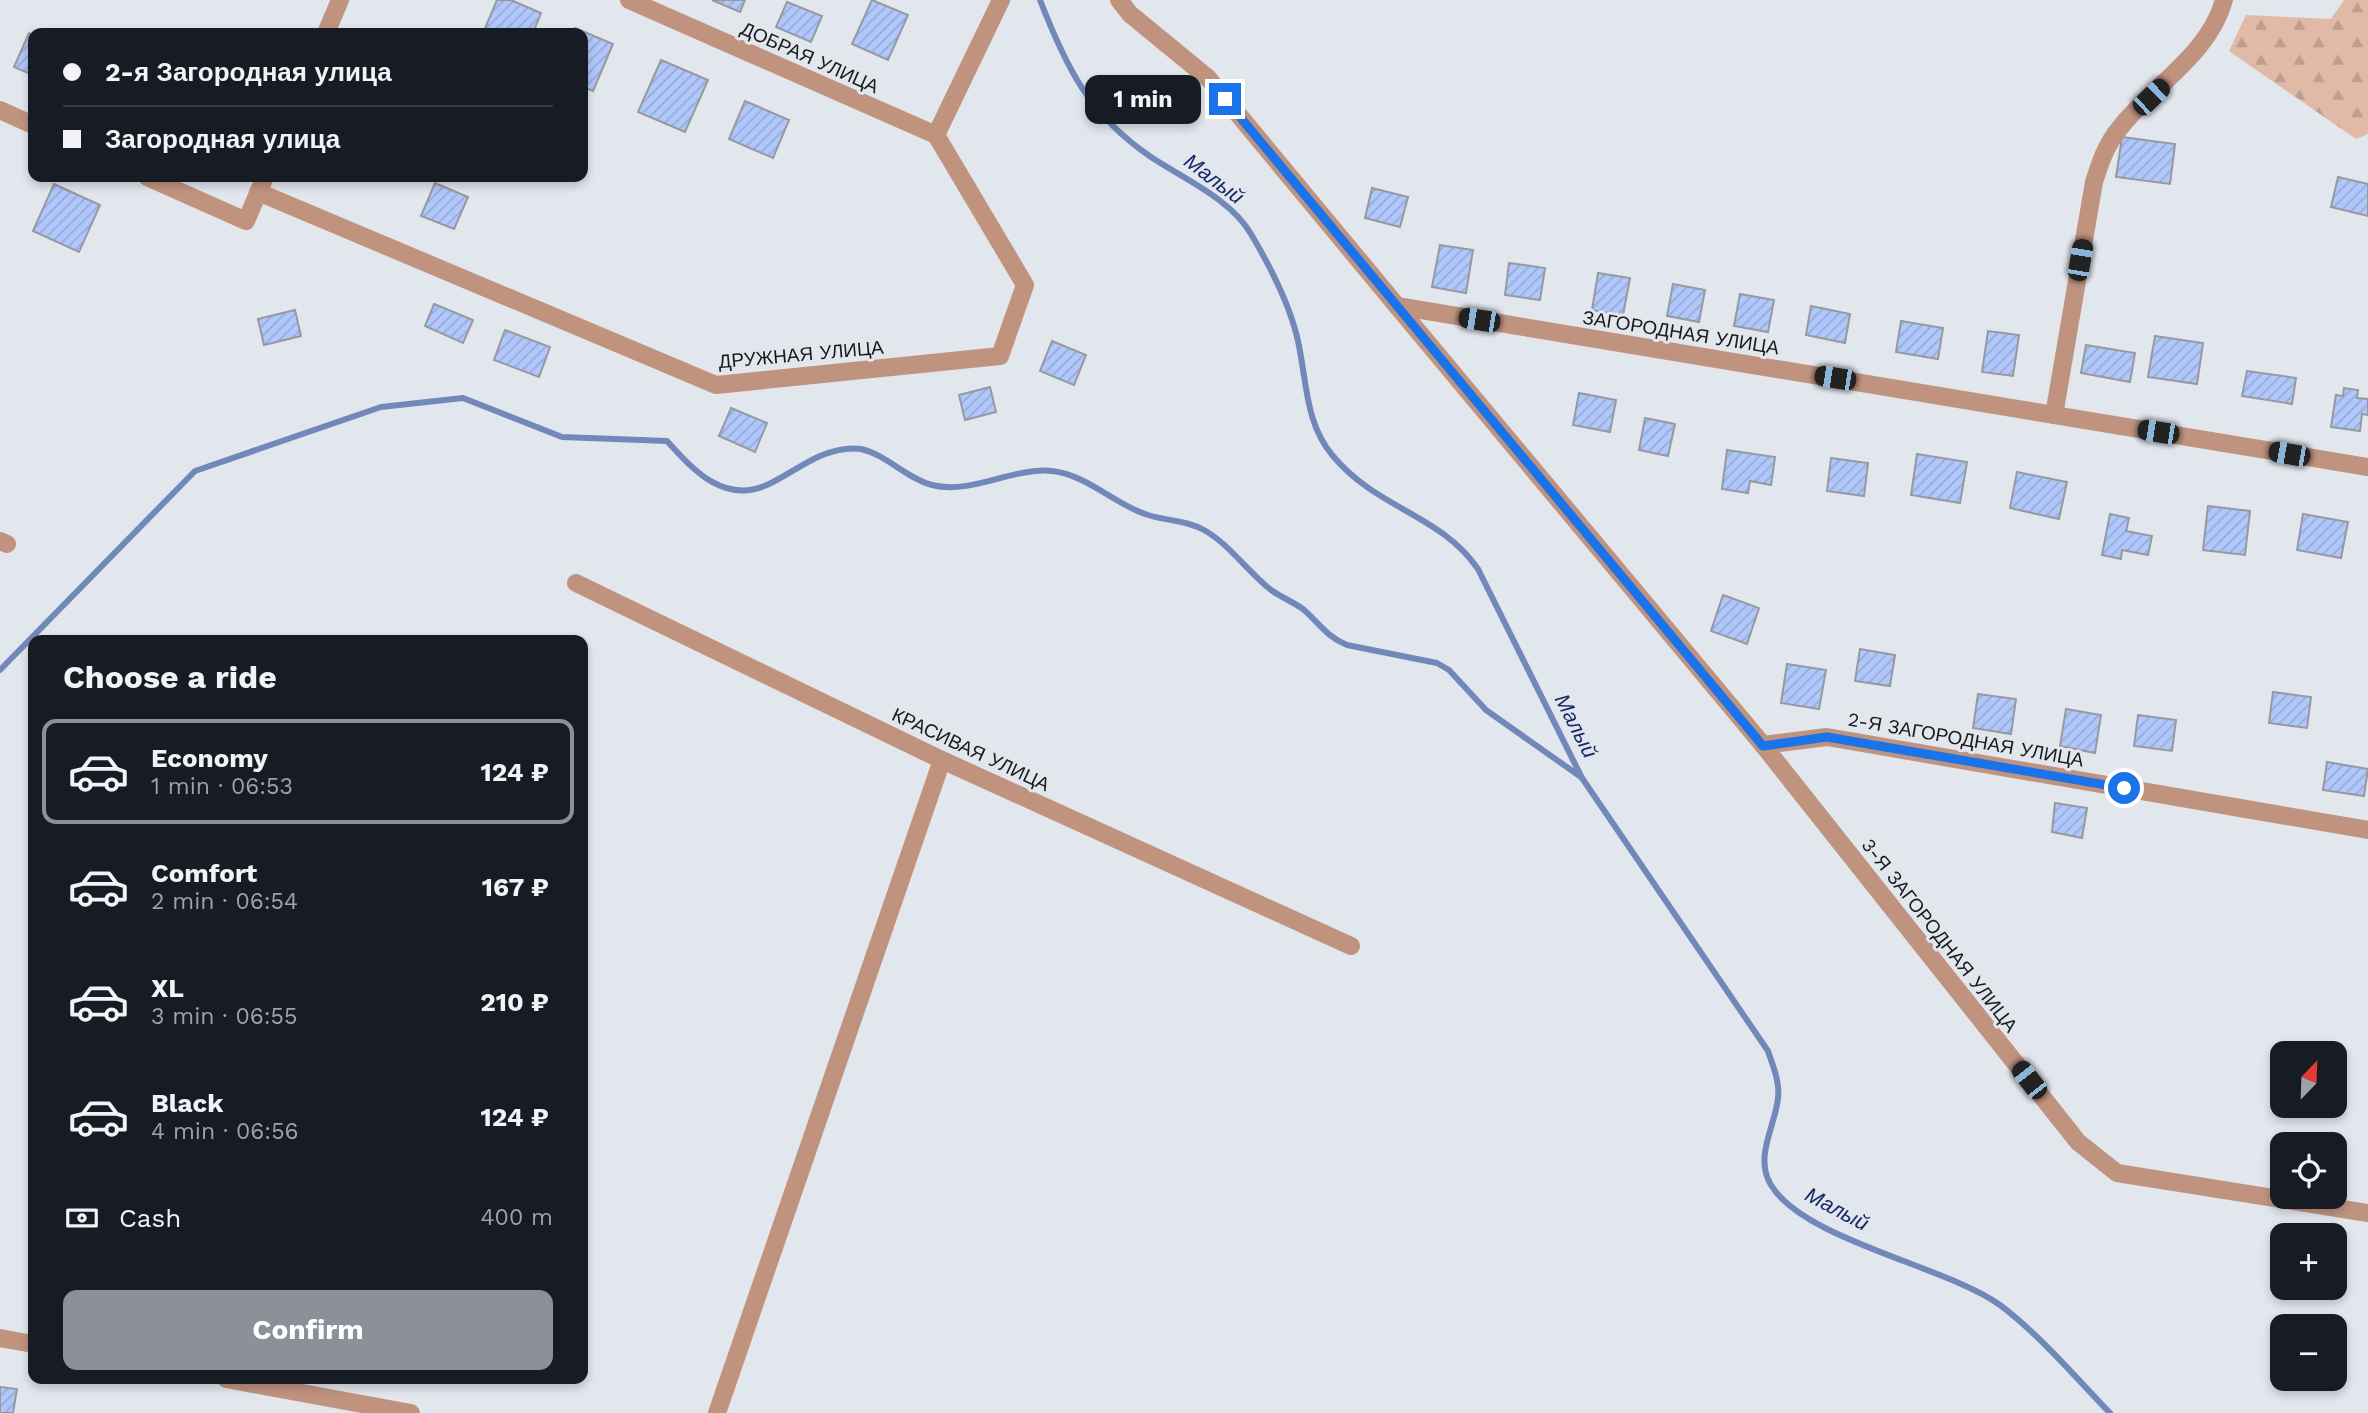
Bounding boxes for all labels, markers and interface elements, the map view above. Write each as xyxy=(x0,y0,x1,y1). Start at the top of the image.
street label: ДОБРАЯ УЛИЦА xyxy=(737,17,883,98)
text: 2-я Загородная улица xyxy=(105,57,392,87)
callout: 1 min xyxy=(1085,74,1200,124)
car xyxy=(2129,75,2174,119)
route end xyxy=(1209,83,1241,115)
text: 1 min xyxy=(1113,86,1173,113)
text: Загородная улица xyxy=(105,124,340,154)
water label: Малый xyxy=(1180,148,1249,209)
car xyxy=(2067,237,2094,283)
car xyxy=(1457,306,1502,334)
street label: ЗАГОРОДНАЯ УЛИЦА xyxy=(1581,306,1781,359)
street label: ДРУЖНАЯ УЛИЦА xyxy=(718,336,885,373)
car xyxy=(1813,364,1858,392)
car xyxy=(2136,418,2181,446)
car xyxy=(2267,440,2312,468)
text: Choose a ride xyxy=(63,658,277,696)
water label: Малый xyxy=(1550,690,1603,762)
street label: КРАСИВАЯ УЛИЦА xyxy=(888,703,1054,796)
street label: 2-Я ЗАГОРОДНАЯ УЛИЦА xyxy=(1846,707,2086,772)
icon: car xyxy=(67,740,130,803)
text: Economy xyxy=(151,743,268,773)
text: 124 ₽ xyxy=(480,757,549,787)
route start xyxy=(2108,772,2140,804)
text: 1 min · 06:53 xyxy=(151,773,293,800)
street label: 3-Я ЗАГОРОДНАЯ УЛИЦА xyxy=(1857,834,2023,1037)
icon: car xyxy=(67,855,130,918)
text: Comfort xyxy=(151,858,257,888)
text: 167 ₽ xyxy=(482,872,549,902)
text: 2 min · 06:54 xyxy=(151,888,298,915)
icon: car xyxy=(67,970,130,1033)
text: XL xyxy=(151,973,184,1003)
text: 210 ₽ xyxy=(480,987,549,1017)
text: 3 min · 06:55 xyxy=(151,1003,297,1030)
north arrow xyxy=(2270,1041,2347,1118)
map controls xyxy=(2270,1041,2347,1391)
car xyxy=(2008,1057,2051,1103)
icon: car xyxy=(67,1085,130,1148)
text: Black xyxy=(151,1088,223,1118)
text: 124 ₽ xyxy=(480,1102,549,1132)
text: 4 min · 06:56 xyxy=(151,1118,299,1145)
button: locate xyxy=(2270,1132,2347,1209)
water label: Малый xyxy=(1801,1182,1873,1236)
icon: cash xyxy=(63,1199,101,1237)
text: Cash xyxy=(119,1203,181,1233)
text: 400 m xyxy=(481,1204,553,1231)
button: + xyxy=(2270,1223,2347,1300)
button: Confirm xyxy=(63,1290,553,1370)
button: − xyxy=(2270,1314,2347,1391)

